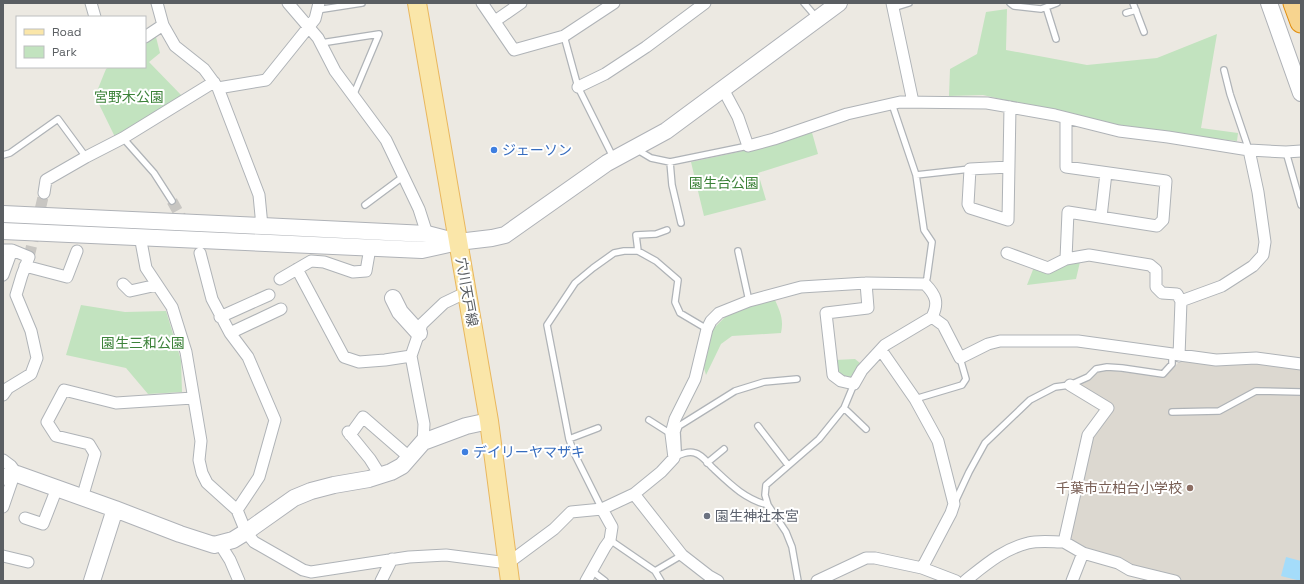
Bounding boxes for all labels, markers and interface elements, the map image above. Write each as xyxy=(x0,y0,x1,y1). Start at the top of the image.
legend xyxy=(16,16,146,68)
text: Road xyxy=(52,24,81,40)
text: Park xyxy=(52,44,77,60)
park label: 宮野木公園 xyxy=(94,88,164,106)
place label: ジェーソン xyxy=(502,141,572,159)
marker: ジェーソン xyxy=(489,145,499,155)
park label: 園生台公園 xyxy=(689,174,759,192)
street label: 穴川天戸線 xyxy=(452,256,482,328)
park label: 園生三和公園 xyxy=(101,334,185,352)
place label: デイリーヤマザキ xyxy=(473,443,585,461)
marker: デイリーヤマザキ xyxy=(460,447,470,457)
place label: 千葉市立柏台小学校 xyxy=(1056,479,1182,497)
marker: 千葉市立柏台小学校 xyxy=(1185,483,1195,493)
place label: 園生神社本宮 xyxy=(715,507,799,525)
marker: 園生神社本宮 xyxy=(702,511,712,521)

